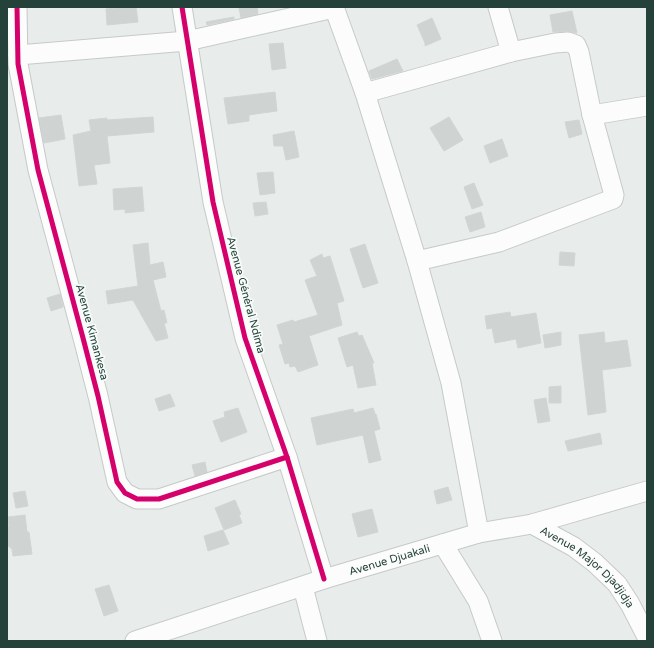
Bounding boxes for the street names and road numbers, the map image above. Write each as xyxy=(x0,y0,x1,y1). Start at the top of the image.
street label: Avenue Général Ndima xyxy=(224,235,268,355)
street label: Avenue Kimankesa xyxy=(73,283,111,381)
street label: Avenue Major Djadjidja xyxy=(538,523,637,610)
street label: Avenue Djuakali xyxy=(347,541,431,578)

